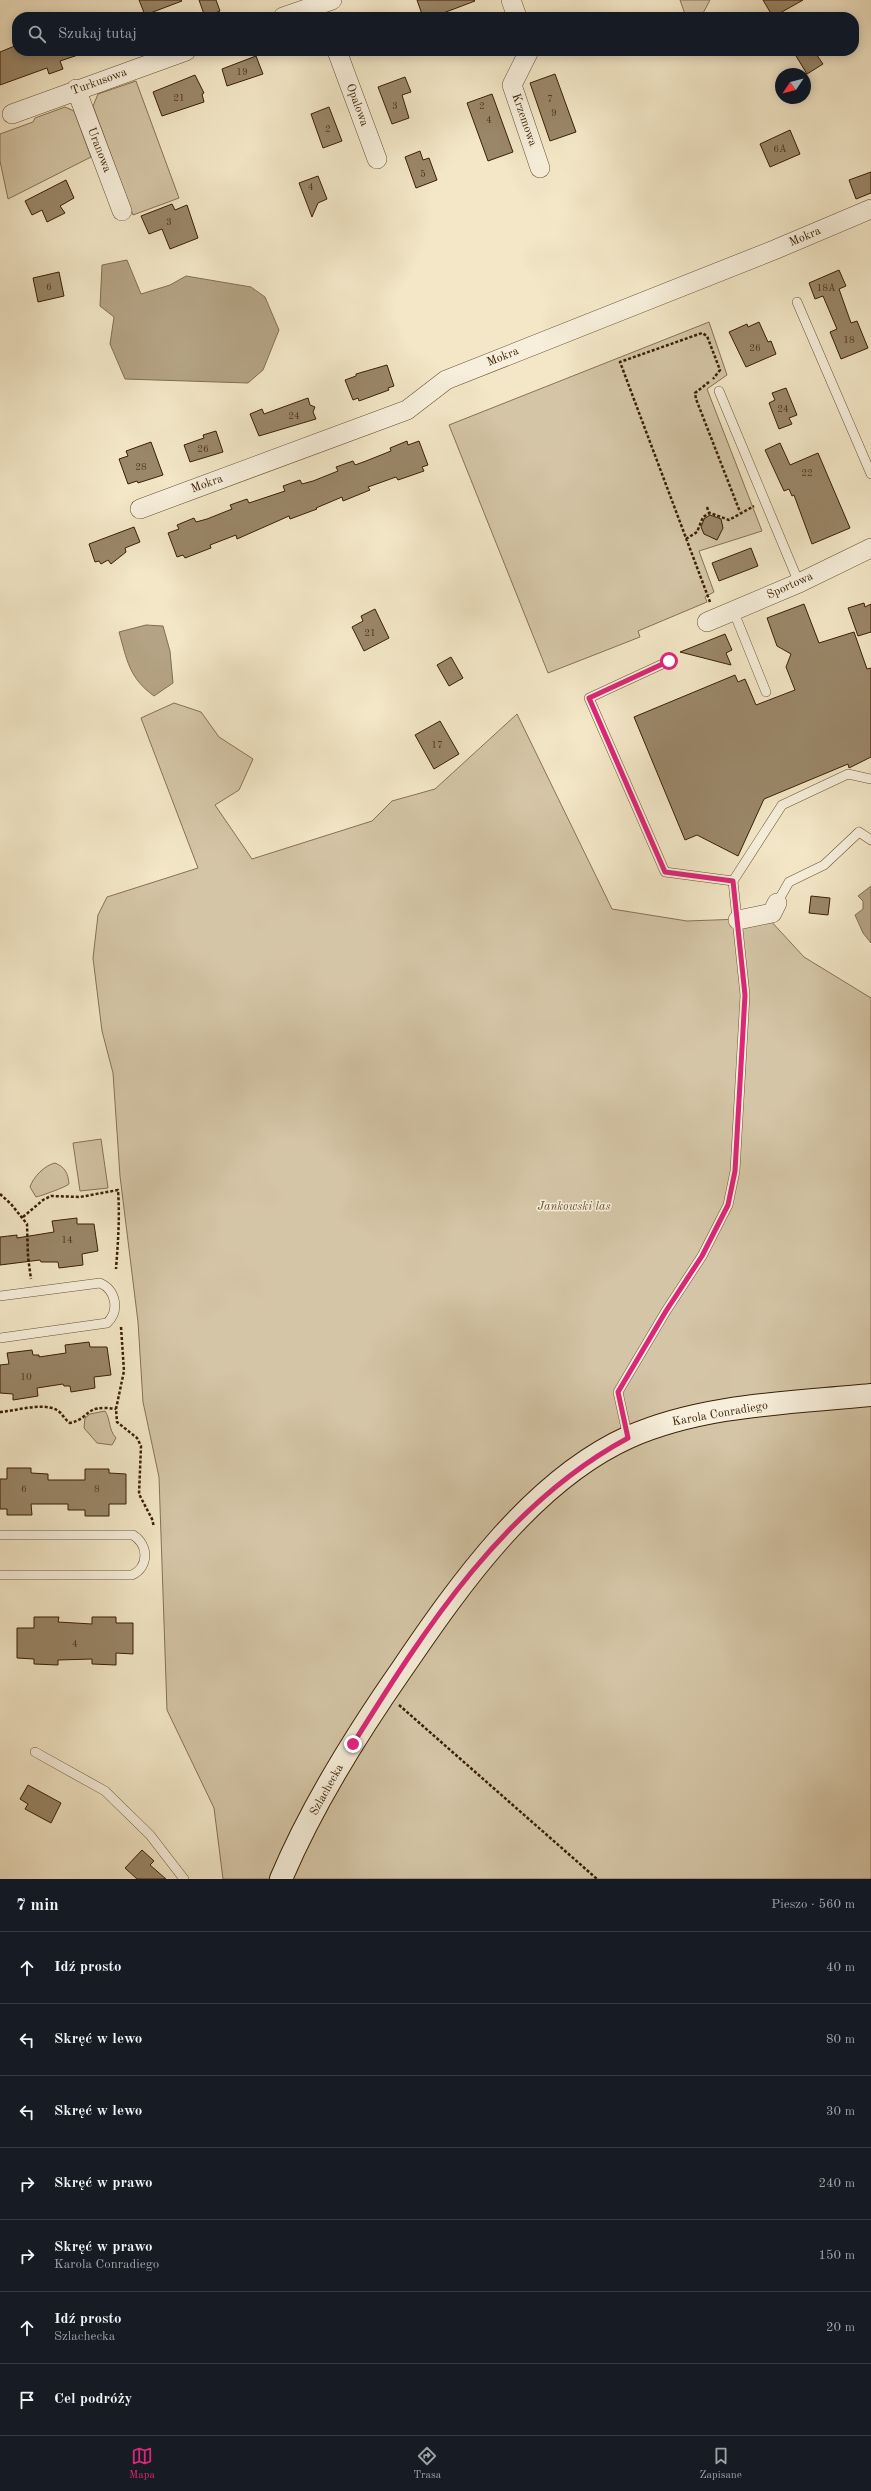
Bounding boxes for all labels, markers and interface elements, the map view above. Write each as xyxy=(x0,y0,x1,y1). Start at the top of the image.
search box xyxy=(12,12,859,56)
icon: search xyxy=(26,23,48,45)
text: Szukaj tutaj xyxy=(58,27,137,42)
street label: Turkusowa xyxy=(70,66,129,98)
house number: 19 xyxy=(236,67,248,77)
north arrow xyxy=(775,68,811,104)
street label: Opalowa xyxy=(344,82,370,128)
street label: Krzemowa xyxy=(509,92,539,148)
house number: 21 xyxy=(173,93,185,103)
house number: 7 xyxy=(547,94,553,104)
house number: 3 xyxy=(392,101,398,111)
house number: 2 xyxy=(479,101,485,111)
house number: 9 xyxy=(551,108,557,118)
house number: 4 xyxy=(486,115,492,125)
house number: 2 xyxy=(325,124,331,134)
street label: Uranowa xyxy=(85,126,113,174)
house number: 6A xyxy=(773,144,787,154)
house number: 5 xyxy=(420,169,426,179)
house number: 4 xyxy=(308,182,314,192)
house number: 3 xyxy=(166,217,172,227)
street label: Mokra xyxy=(787,225,823,249)
house number: 6 xyxy=(46,282,52,292)
house number: 18A xyxy=(816,283,836,293)
house number: 18 xyxy=(843,335,855,345)
house number: 26 xyxy=(749,343,761,353)
street label: Mokra xyxy=(485,345,521,369)
house number: 24 xyxy=(777,404,789,414)
house number: 24 xyxy=(288,411,300,421)
house number: 26 xyxy=(197,444,209,454)
house number: 28 xyxy=(135,462,147,472)
house number: 22 xyxy=(801,468,813,478)
street label: Mokra xyxy=(189,473,225,495)
street label: Sportowa xyxy=(765,570,815,602)
house number: 21 xyxy=(364,628,376,638)
route start xyxy=(660,652,678,670)
house number: 17 xyxy=(431,740,443,750)
park label: Jankowski las xyxy=(537,1201,611,1213)
house number: 14 xyxy=(61,1235,73,1245)
house number: 10 xyxy=(20,1372,32,1382)
street label: Karola Conradiego xyxy=(671,1400,769,1428)
house number: 6 xyxy=(21,1484,27,1494)
house number: 8 xyxy=(94,1484,100,1494)
house number: 4 xyxy=(72,1639,78,1649)
route end xyxy=(344,1735,362,1753)
street label: Szlachecka xyxy=(308,1762,346,1818)
text: 7 min xyxy=(16,1897,59,1914)
text: Pieszo · 560 m xyxy=(771,1898,855,1911)
icon: ahead xyxy=(16,1957,38,1979)
text: Idź prosto xyxy=(54,1960,121,1975)
text: 40 m xyxy=(826,1961,855,1974)
icon: left xyxy=(16,2029,38,2051)
text: Skręć w lewo xyxy=(54,2032,142,2047)
text: 80 m xyxy=(826,2033,855,2046)
icon: left xyxy=(16,2101,38,2123)
text: Skręć w lewo xyxy=(54,2104,142,2119)
text: 30 m xyxy=(826,2105,855,2118)
icon: right xyxy=(16,2173,38,2195)
text: Skręć w prawo xyxy=(54,2176,153,2191)
text: 240 m xyxy=(818,2177,855,2190)
text: Skręć w prawo xyxy=(54,2240,153,2255)
icon: right xyxy=(16,2245,38,2267)
text: 150 m xyxy=(818,2249,855,2262)
text: Karola Conradiego xyxy=(54,2258,159,2271)
text: Idź prosto xyxy=(54,2312,121,2327)
icon: ahead xyxy=(16,2317,38,2339)
text: 20 m xyxy=(826,2321,855,2334)
text: Szlachecka xyxy=(54,2330,115,2343)
icon: arrive xyxy=(16,2389,38,2411)
text: Cel podróży xyxy=(54,2392,132,2407)
tab: Mapa xyxy=(129,2445,155,2483)
tab: Trasa xyxy=(413,2445,441,2483)
tab: Zapisane xyxy=(699,2445,742,2483)

